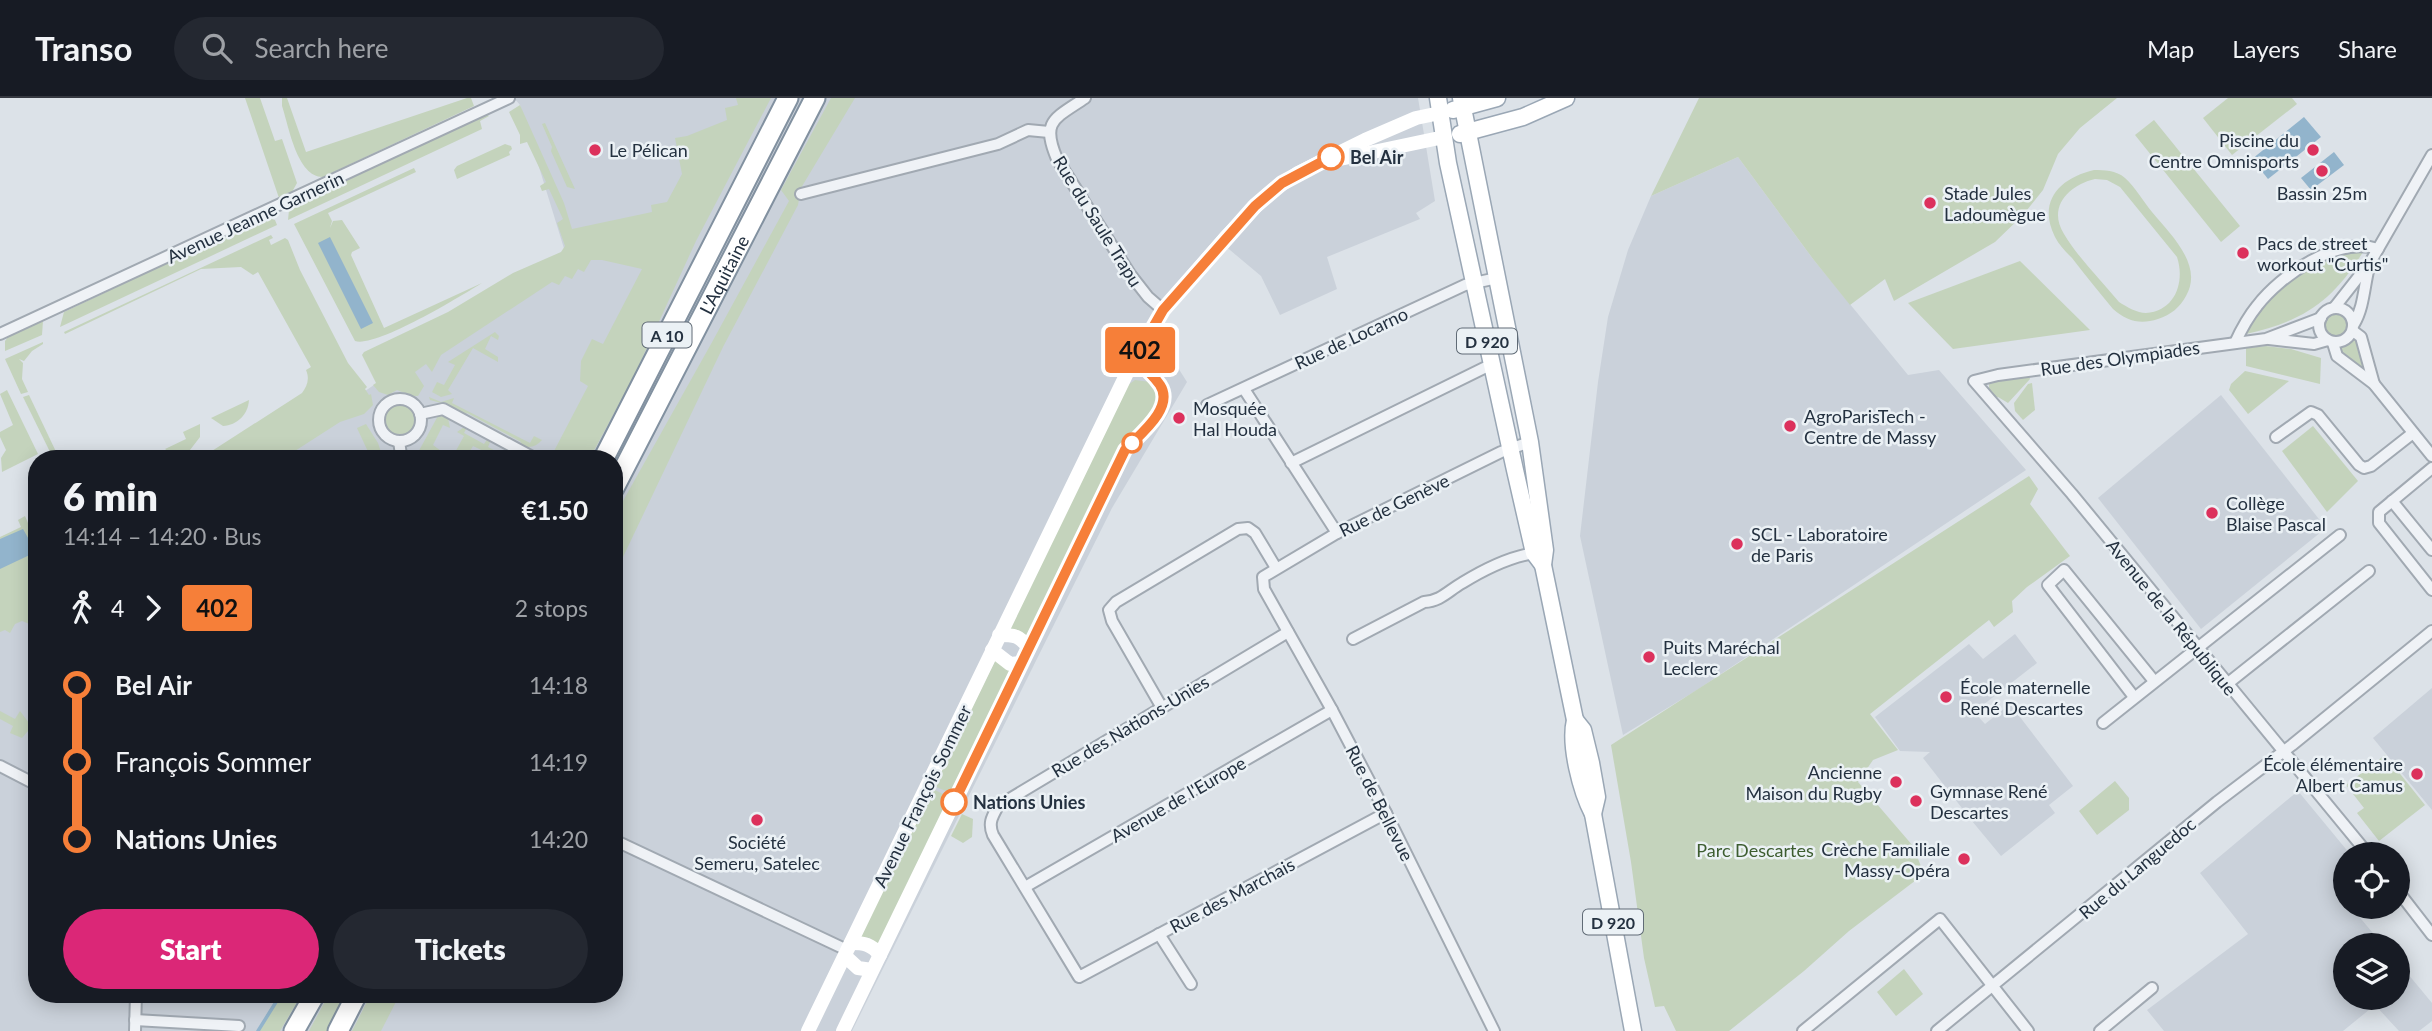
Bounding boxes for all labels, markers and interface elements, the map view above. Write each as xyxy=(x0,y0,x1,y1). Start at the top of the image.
search box xyxy=(174,17,664,80)
text: Transo xyxy=(35,28,132,68)
icon: search xyxy=(198,29,236,67)
text: Search here xyxy=(254,32,388,64)
text: Map xyxy=(2147,34,2194,63)
text: Layers xyxy=(2232,34,2300,63)
text: Share xyxy=(2338,34,2397,63)
place label: Piscine du Centre Omnisports xyxy=(2149,129,2299,172)
place label: Le Pélican xyxy=(609,139,688,161)
marker: Le Pélican xyxy=(587,142,603,158)
marker: Piscine du Centre Omnisports xyxy=(2305,142,2321,158)
marker: Bel Air xyxy=(1318,144,1344,170)
place label: Bel Air xyxy=(1350,146,1404,168)
street label: Rue du Saule Trapu xyxy=(1049,151,1147,291)
marker: Bassin 25m xyxy=(2314,163,2330,179)
street label: Avenue Jeanne Garnerin xyxy=(163,166,347,268)
place label: Stade Jules Ladoumègue xyxy=(1944,182,2046,225)
place label: Bassin 25m xyxy=(2277,182,2367,204)
marker: Stade Jules Ladoumègue xyxy=(1922,195,1938,211)
street label: L'Aquitaine xyxy=(694,231,753,318)
place label: Pacs de street workout "Curtis" xyxy=(2257,232,2388,275)
marker: Pacs de street workout "Curtis" xyxy=(2235,245,2251,261)
street label: Rue de Locarno xyxy=(1291,302,1411,374)
road number: A 10 xyxy=(642,322,692,347)
line badge: 402 xyxy=(1100,327,1180,373)
road number: D 920 xyxy=(1457,328,1517,354)
text: 402 xyxy=(1119,335,1161,364)
street label: Rue des Olympiades xyxy=(2039,336,2201,380)
place label: Mosquée Hal Houda xyxy=(1193,397,1277,440)
place label: AgroParisTech - Centre de Massy xyxy=(1804,405,1937,448)
marker: Mosquée Hal Houda xyxy=(1171,410,1187,426)
marker: AgroParisTech - Centre de Massy xyxy=(1782,418,1798,434)
unlabelled marker xyxy=(1122,433,1142,453)
street label: Rue de Genève xyxy=(1335,469,1453,541)
text: 6 min xyxy=(63,473,158,519)
place label: Collège Blaise Pascal xyxy=(2226,492,2326,535)
text: €1.50 xyxy=(522,494,588,526)
marker: Collège Blaise Pascal xyxy=(2204,505,2220,521)
text: 14:14 – 14:20 · Bus xyxy=(63,522,262,550)
place label: SCL - Laboratoire de Paris xyxy=(1751,523,1888,566)
street label: Avenue de la République xyxy=(2102,534,2242,700)
marker: SCL - Laboratoire de Paris xyxy=(1729,536,1745,552)
icon: walk xyxy=(63,589,101,627)
icon: forward xyxy=(134,589,172,627)
text: 402 xyxy=(196,593,238,622)
text: 4 xyxy=(111,594,124,622)
text: 2 stops xyxy=(515,594,588,622)
place label: Puits Maréchal Leclerc xyxy=(1663,636,1780,679)
marker: Puits Maréchal Leclerc xyxy=(1641,649,1657,665)
text: Bel Air xyxy=(115,669,192,701)
street label: Rue des Nations-Unies xyxy=(1047,670,1213,782)
text: 14:18 xyxy=(529,671,588,699)
place label: École maternelle René Descartes xyxy=(1960,676,2091,719)
marker: École maternelle René Descartes xyxy=(1938,689,1954,705)
street label: Avenue François Sommer xyxy=(868,701,976,891)
street label: Rue de Bellevue xyxy=(1341,741,1419,865)
text: François Sommer xyxy=(115,746,311,778)
text: 14:19 xyxy=(529,748,588,776)
street label: Avenue de l'Europe xyxy=(1107,751,1249,847)
place label: École élémentaire Albert Camus xyxy=(2263,753,2403,796)
place label: Ancienne Maison du Rugby xyxy=(1745,761,1883,804)
marker: École élémentaire Albert Camus xyxy=(2409,766,2425,782)
marker: Ancienne Maison du Rugby xyxy=(1888,774,1904,790)
place label: Gymnase René Descartes xyxy=(1930,780,2048,823)
marker: Nations Unies xyxy=(941,789,967,815)
place label: Nations Unies xyxy=(973,791,1085,813)
marker: Gymnase René Descartes xyxy=(1908,793,1924,809)
marker: Société Semeru, Satelec xyxy=(749,812,765,828)
street label: Rue du Languedoc xyxy=(2074,812,2200,923)
text: Nations Unies xyxy=(115,823,277,855)
text: 14:20 xyxy=(529,825,588,853)
place label: Société Semeru, Satelec xyxy=(694,831,820,874)
place label: Crèche Familiale Massy-Opéra xyxy=(1821,838,1950,881)
park label: Parc Descartes xyxy=(1696,839,1814,861)
map controls xyxy=(2333,842,2410,1010)
button: locate xyxy=(2333,842,2410,919)
marker: Crèche Familiale Massy-Opéra xyxy=(1956,851,1972,867)
street label: Rue des Marchais xyxy=(1166,853,1298,937)
button: Start xyxy=(63,909,319,989)
button: Tickets xyxy=(333,909,588,989)
road number: D 920 xyxy=(1583,909,1643,934)
button: layers xyxy=(2333,933,2410,1010)

